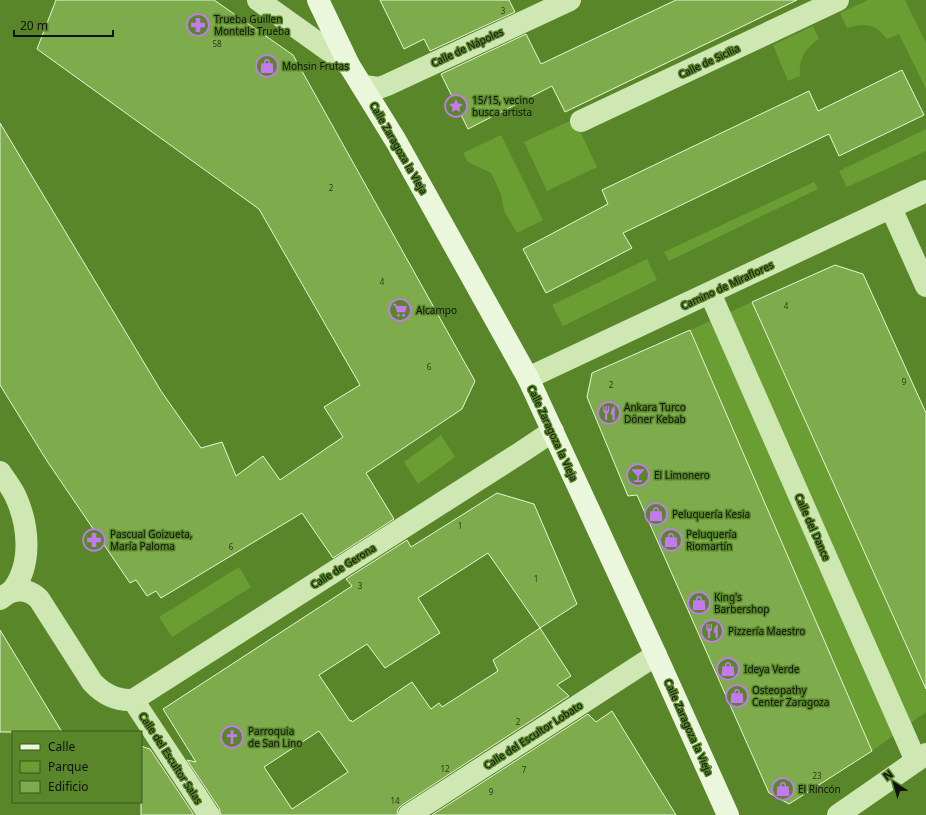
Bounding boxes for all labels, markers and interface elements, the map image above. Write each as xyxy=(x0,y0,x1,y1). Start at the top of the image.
house number: 3 xyxy=(501,5,506,16)
scale bar xyxy=(14,12,113,38)
pharmacy icon: Trueba Guillen Montells Trueba xyxy=(185,12,211,38)
place label: Trueba Guillen Montells Trueba xyxy=(214,12,290,38)
text: 20 m xyxy=(20,17,48,34)
street label: Calle de Nápoles xyxy=(429,24,506,70)
house number: 58 xyxy=(212,38,222,49)
street label: Calle de Sicilia xyxy=(676,41,742,81)
shop icon: Mohsin Frutas xyxy=(254,53,280,79)
place label: Mohsin Frutas xyxy=(282,59,349,73)
place icon: 15/15, vecino busca artista xyxy=(443,93,469,119)
place label: 15/15, vecino busca artista xyxy=(472,93,534,119)
street label: Calle Zaragoza la Vieja xyxy=(367,99,431,197)
house number: 2 xyxy=(329,182,334,193)
street label: Camino de Miraflores xyxy=(678,257,776,313)
house number: 4 xyxy=(380,276,385,287)
supermarket icon: Alcampo xyxy=(387,297,413,323)
house number: 4 xyxy=(784,300,789,311)
place label: Alcampo xyxy=(416,303,457,317)
house number: 6 xyxy=(427,361,432,372)
house number: 9 xyxy=(902,376,907,387)
house number: 2 xyxy=(609,379,614,390)
street label: Calle Zaragoza la Vieja xyxy=(525,383,581,483)
restaurant icon: Ankara Turco Döner Kebab xyxy=(596,400,622,426)
place label: Ankara Turco Döner Kebab xyxy=(624,400,686,426)
bar icon: El Limonero xyxy=(625,462,651,488)
place label: El Limonero xyxy=(654,468,710,482)
street label: Calle del Dance xyxy=(792,491,834,563)
shop icon: Peluquería Kesia xyxy=(643,501,669,527)
place label: Peluquería Kesia xyxy=(672,507,750,521)
house number: 1 xyxy=(458,520,462,531)
pharmacy icon: Pascual Goizueta, María Paloma xyxy=(81,527,107,553)
place label: Pascual Goizueta, María Paloma xyxy=(110,527,193,553)
shop icon: Peluquería Riomartín xyxy=(658,527,684,553)
place label: Peluquería Riomartín xyxy=(686,527,737,553)
street label: Calle de Gerona xyxy=(308,540,378,592)
house number: 6 xyxy=(229,541,234,552)
house number: 1 xyxy=(534,573,538,584)
house number: 3 xyxy=(358,580,363,591)
shop icon: King's Barbershop xyxy=(686,590,712,616)
place label: King's Barbershop xyxy=(714,590,769,616)
restaurant icon: Pizzería Maestro xyxy=(699,618,725,644)
place label: Pizzería Maestro xyxy=(728,624,805,638)
shop icon: Ideya Verde xyxy=(715,656,741,682)
place label: Ideya Verde xyxy=(744,662,800,676)
street label: Calle Zaragoza la Vieja xyxy=(661,676,717,778)
shop icon: Osteopathy Center Zaragoza xyxy=(724,683,750,709)
place label: Osteopathy Center Zaragoza xyxy=(752,683,829,709)
street label: Calle del Escultor Lobato xyxy=(481,698,585,772)
street label: Calle del Escultor Salas xyxy=(136,709,206,807)
house number: 2 xyxy=(516,716,521,727)
church icon: Parroquia de San Lino xyxy=(219,724,245,750)
place label: Parroquia de San Lino xyxy=(248,724,302,750)
legend xyxy=(12,731,142,803)
text: Calle xyxy=(48,738,76,755)
text: Parque xyxy=(48,758,89,775)
house number: 12 xyxy=(440,763,450,774)
north arrow xyxy=(874,763,914,803)
house number: 7 xyxy=(522,764,527,775)
text: N xyxy=(880,766,896,783)
house number: 23 xyxy=(812,770,822,781)
shop icon: El Rincón xyxy=(770,776,796,802)
text: Edificio xyxy=(48,778,89,795)
place label: El Rincón xyxy=(798,782,841,796)
house number: 9 xyxy=(489,786,494,797)
house number: 14 xyxy=(390,795,400,806)

